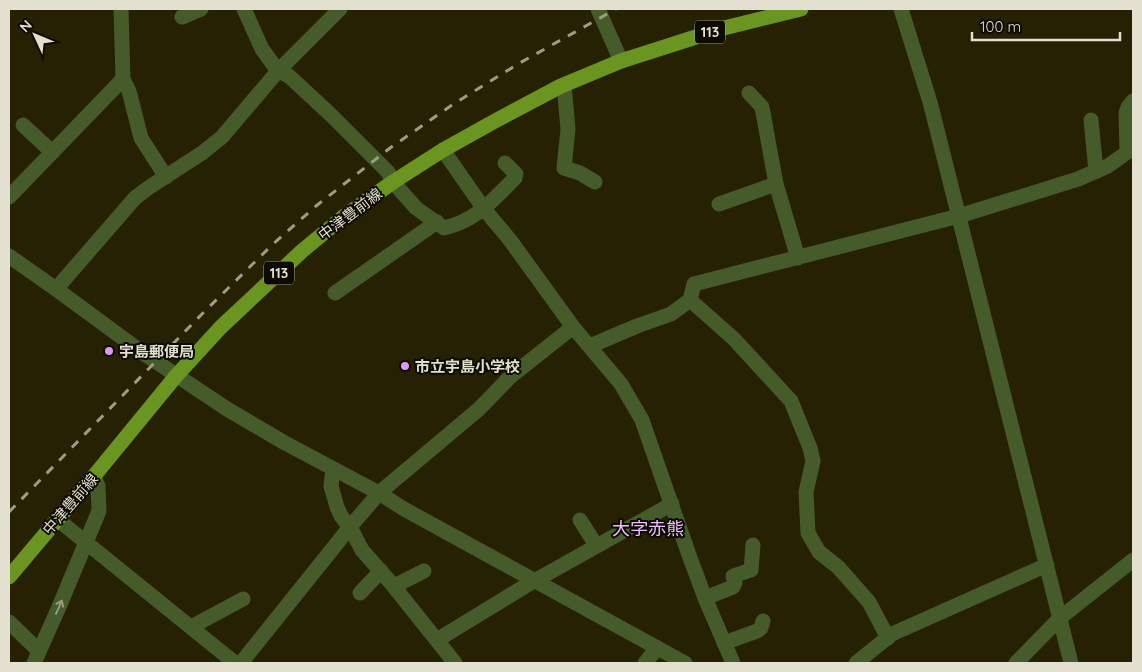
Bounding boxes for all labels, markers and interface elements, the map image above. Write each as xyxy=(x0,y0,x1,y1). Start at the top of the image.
north arrow xyxy=(10,10,60,60)
scale bar xyxy=(972,10,1120,42)
text: N xyxy=(16,16,36,36)
text: 100 m xyxy=(980,17,1021,36)
road number: 113 xyxy=(695,21,725,44)
street label: 中津豊前線 xyxy=(314,184,386,244)
road number: 113 xyxy=(264,262,294,284)
place label: 宇島郵便局 xyxy=(119,342,194,361)
marker: 宇島郵便局 xyxy=(103,345,115,357)
place label: 市立宇島小学校 xyxy=(415,357,520,376)
marker: 市立宇島小学校 xyxy=(399,360,411,372)
street label: 中津豊前線 xyxy=(38,469,102,539)
district label: 大字赤熊 xyxy=(612,517,684,540)
one-way arrow xyxy=(55,600,65,615)

